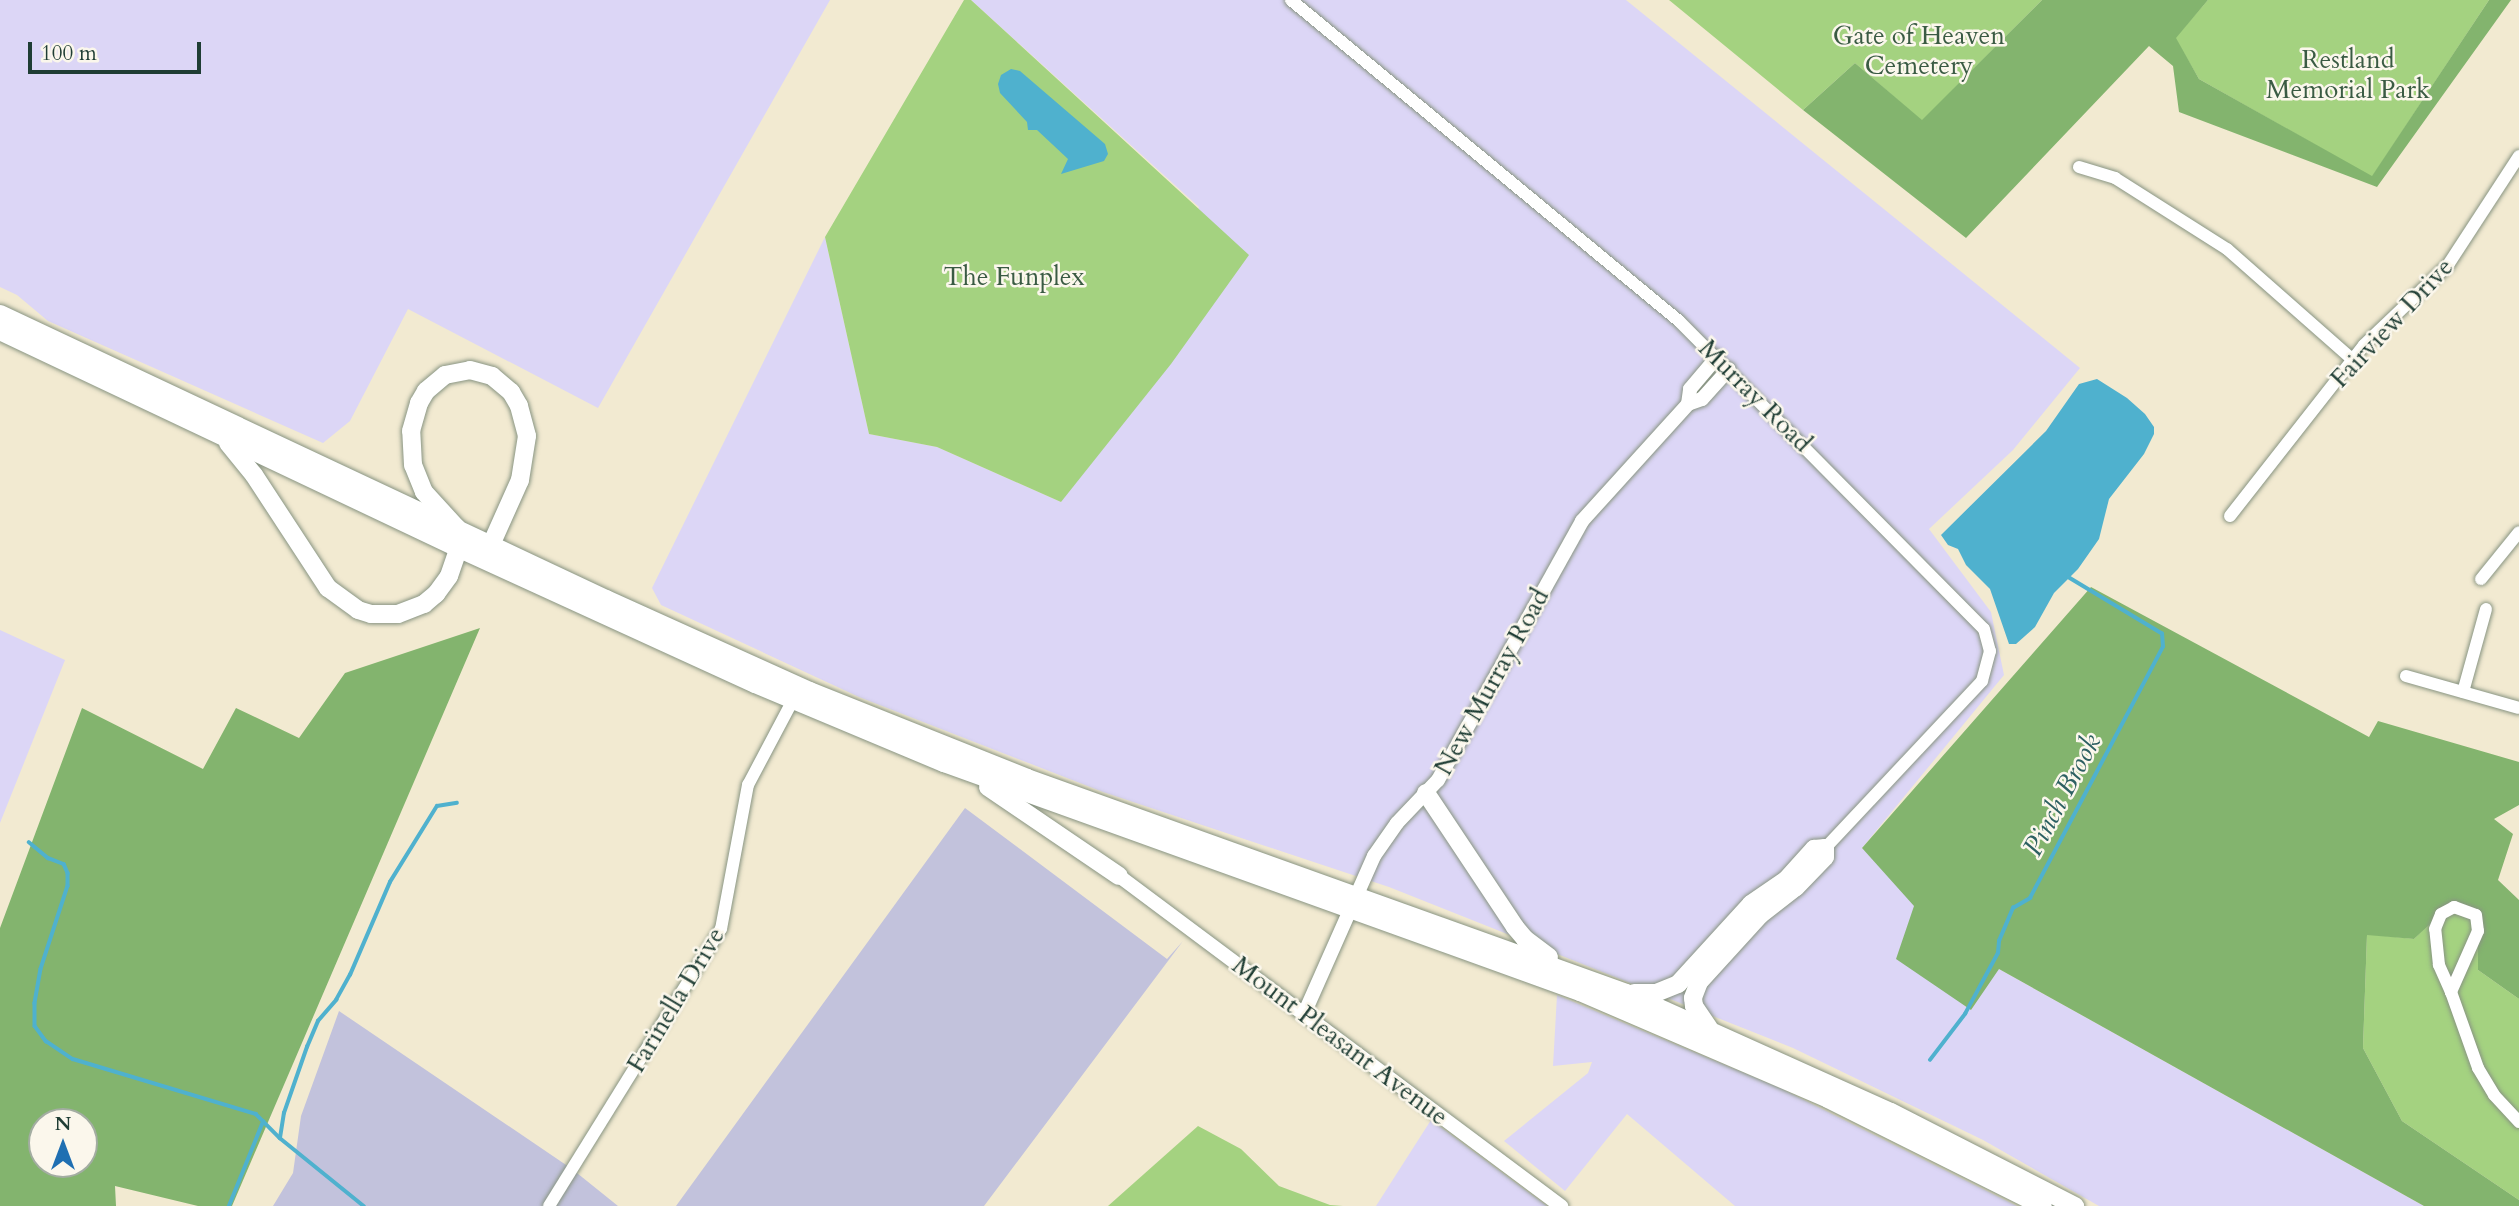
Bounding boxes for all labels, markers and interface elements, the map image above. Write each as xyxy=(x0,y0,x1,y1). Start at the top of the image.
park label: Gate of Heaven Cemetery xyxy=(1833,20,2005,82)
scale bar xyxy=(32,28,205,72)
text: 100 m xyxy=(41,39,97,68)
park label: Restland Memorial Park xyxy=(2266,44,2430,106)
street label: Fairview Drive xyxy=(2324,252,2460,394)
park label: The Funplex xyxy=(943,261,1085,293)
street label: Murray Road xyxy=(1692,333,1818,459)
street label: New Murray Road xyxy=(1428,583,1556,781)
water label: Pinch Brook xyxy=(2016,728,2108,862)
street label: Farinella Drive xyxy=(620,922,732,1078)
street label: Mount Pleasant Avenue xyxy=(1226,950,1454,1132)
north arrow xyxy=(28,1108,98,1178)
text: N xyxy=(55,1111,71,1137)

